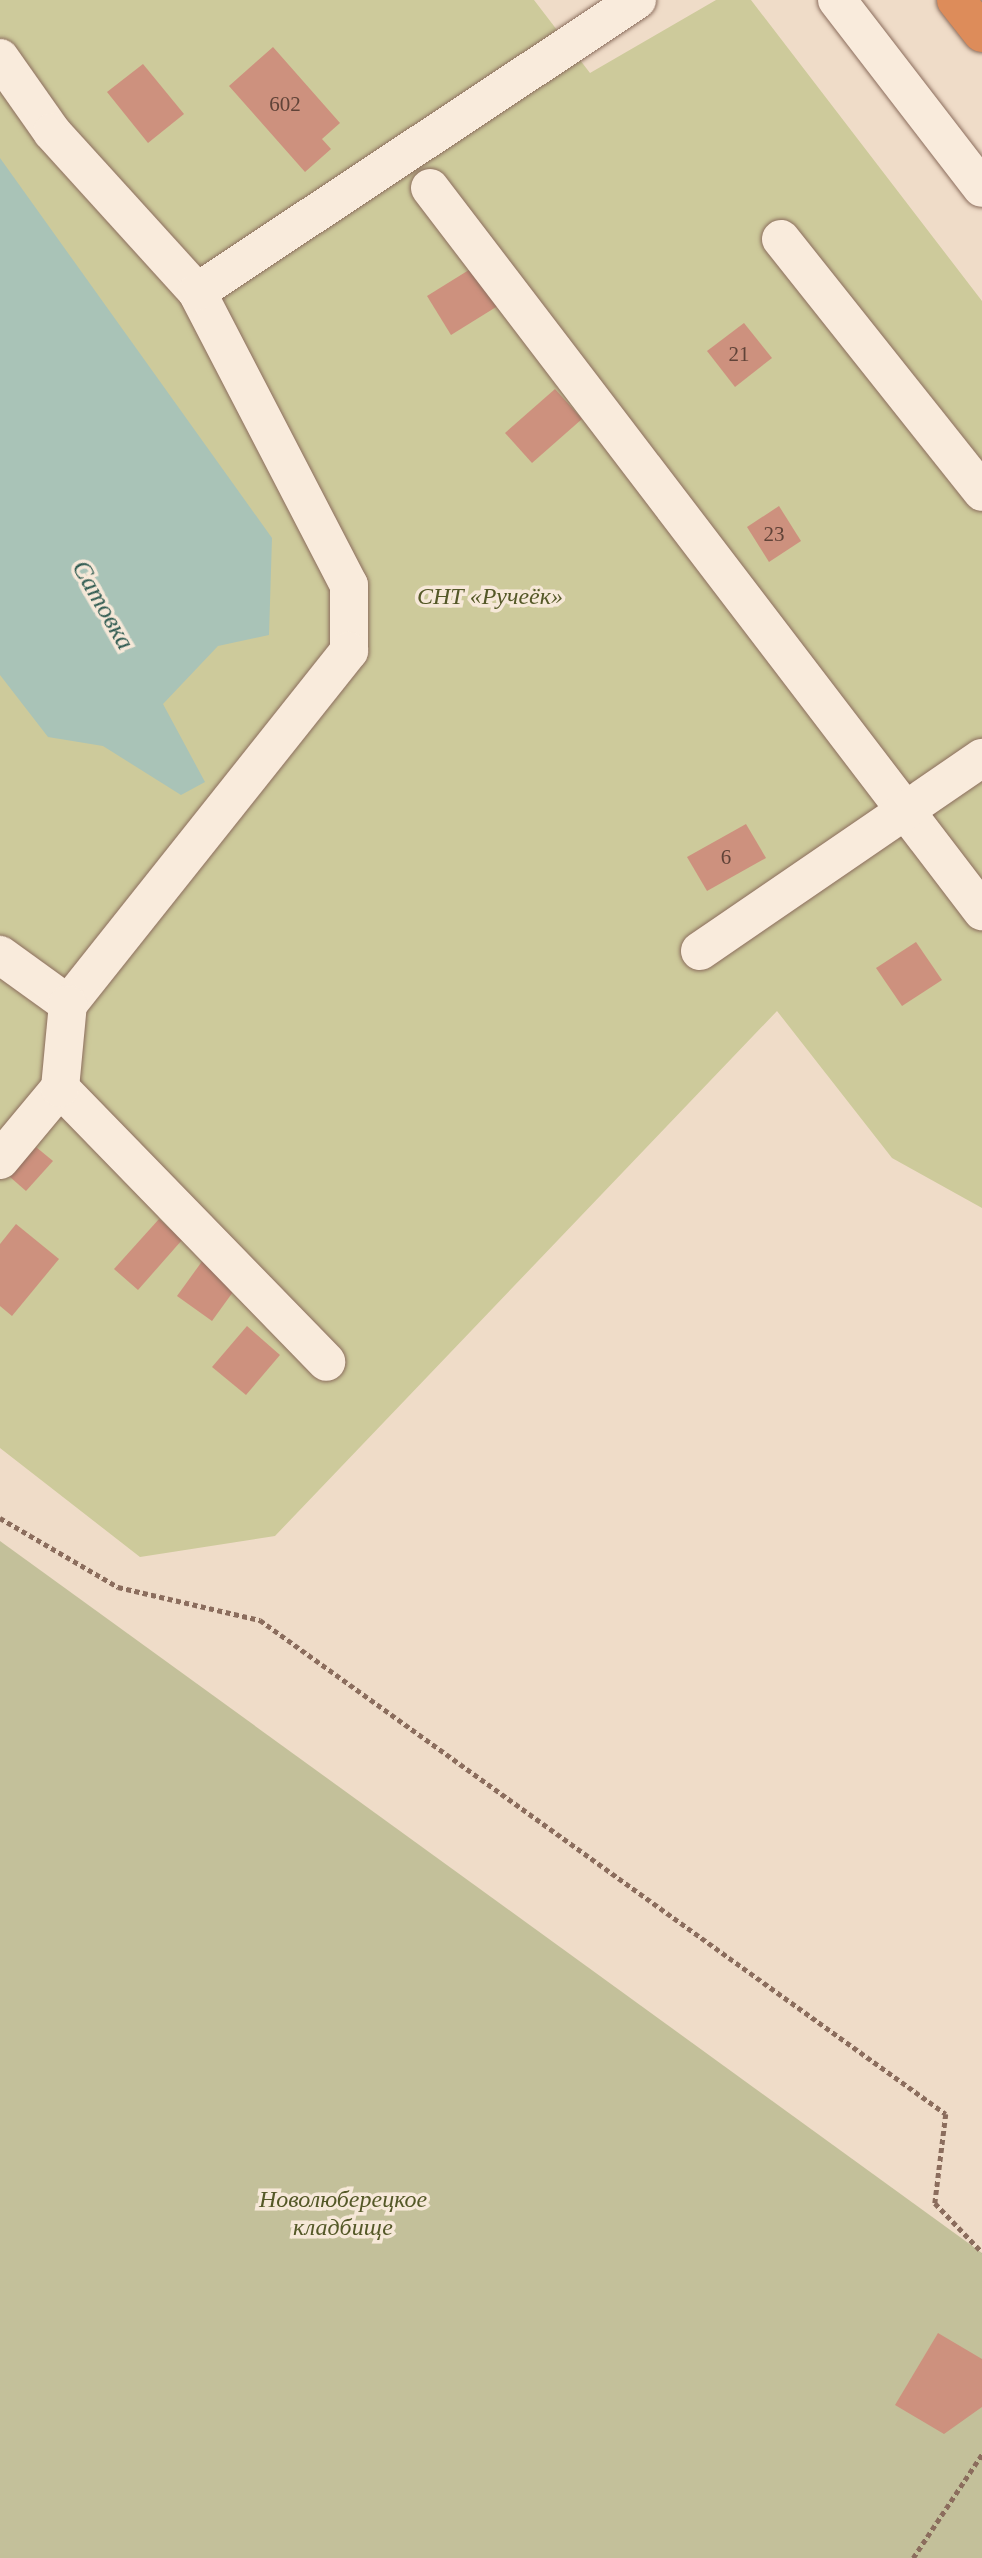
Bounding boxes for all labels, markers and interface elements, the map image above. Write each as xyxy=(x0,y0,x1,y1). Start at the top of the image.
house number: 602 xyxy=(269,91,301,117)
house number: 21 xyxy=(728,341,750,367)
house number: 23 xyxy=(764,521,784,547)
water label: Сатовка xyxy=(65,555,141,655)
park label: СНТ «Ручеёк» xyxy=(417,583,563,611)
house number: 6 xyxy=(721,844,731,870)
park label: Новолюберецкое кладбище xyxy=(259,2186,427,2242)

